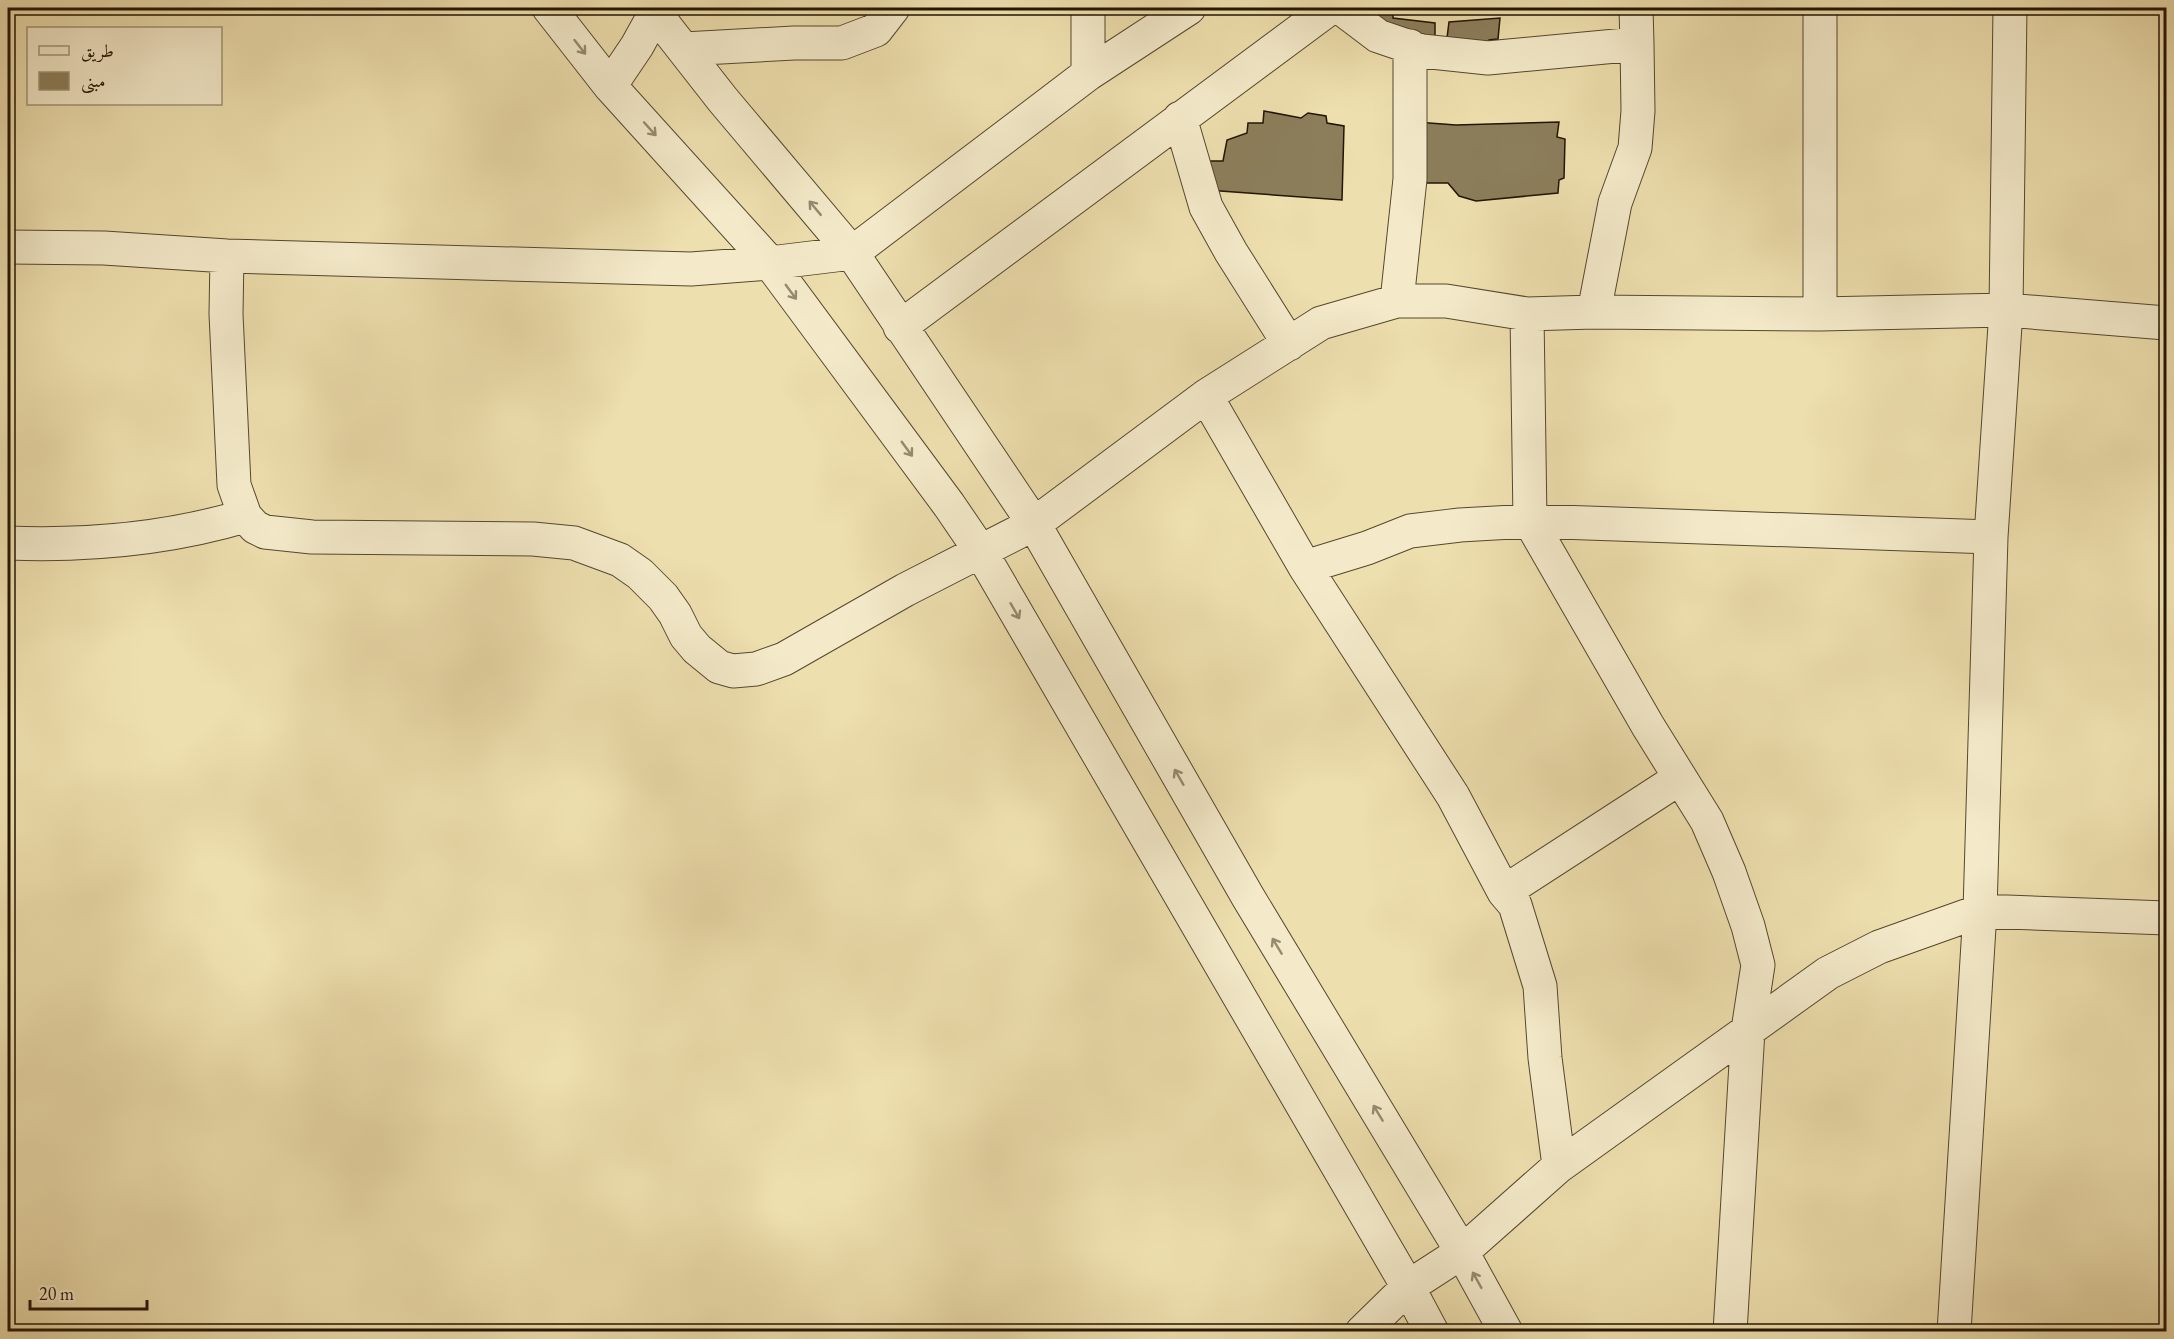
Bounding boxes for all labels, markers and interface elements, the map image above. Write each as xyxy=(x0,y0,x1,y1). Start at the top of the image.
legend xyxy=(27,27,222,105)
one-way arrow xyxy=(573,38,586,54)
text: طريق xyxy=(81,39,114,63)
text: مبنى xyxy=(81,69,106,94)
one-way arrow xyxy=(643,122,657,137)
one-way arrow xyxy=(809,201,822,217)
one-way arrow xyxy=(785,284,797,300)
one-way arrow xyxy=(900,441,913,457)
one-way arrow xyxy=(1009,602,1021,619)
one-way arrow xyxy=(1173,769,1185,786)
one-way arrow xyxy=(1271,938,1283,955)
one-way arrow xyxy=(1371,1105,1383,1122)
one-way arrow xyxy=(1471,1272,1483,1289)
scale bar xyxy=(30,1273,147,1311)
text: 20 m xyxy=(39,1282,74,1305)

